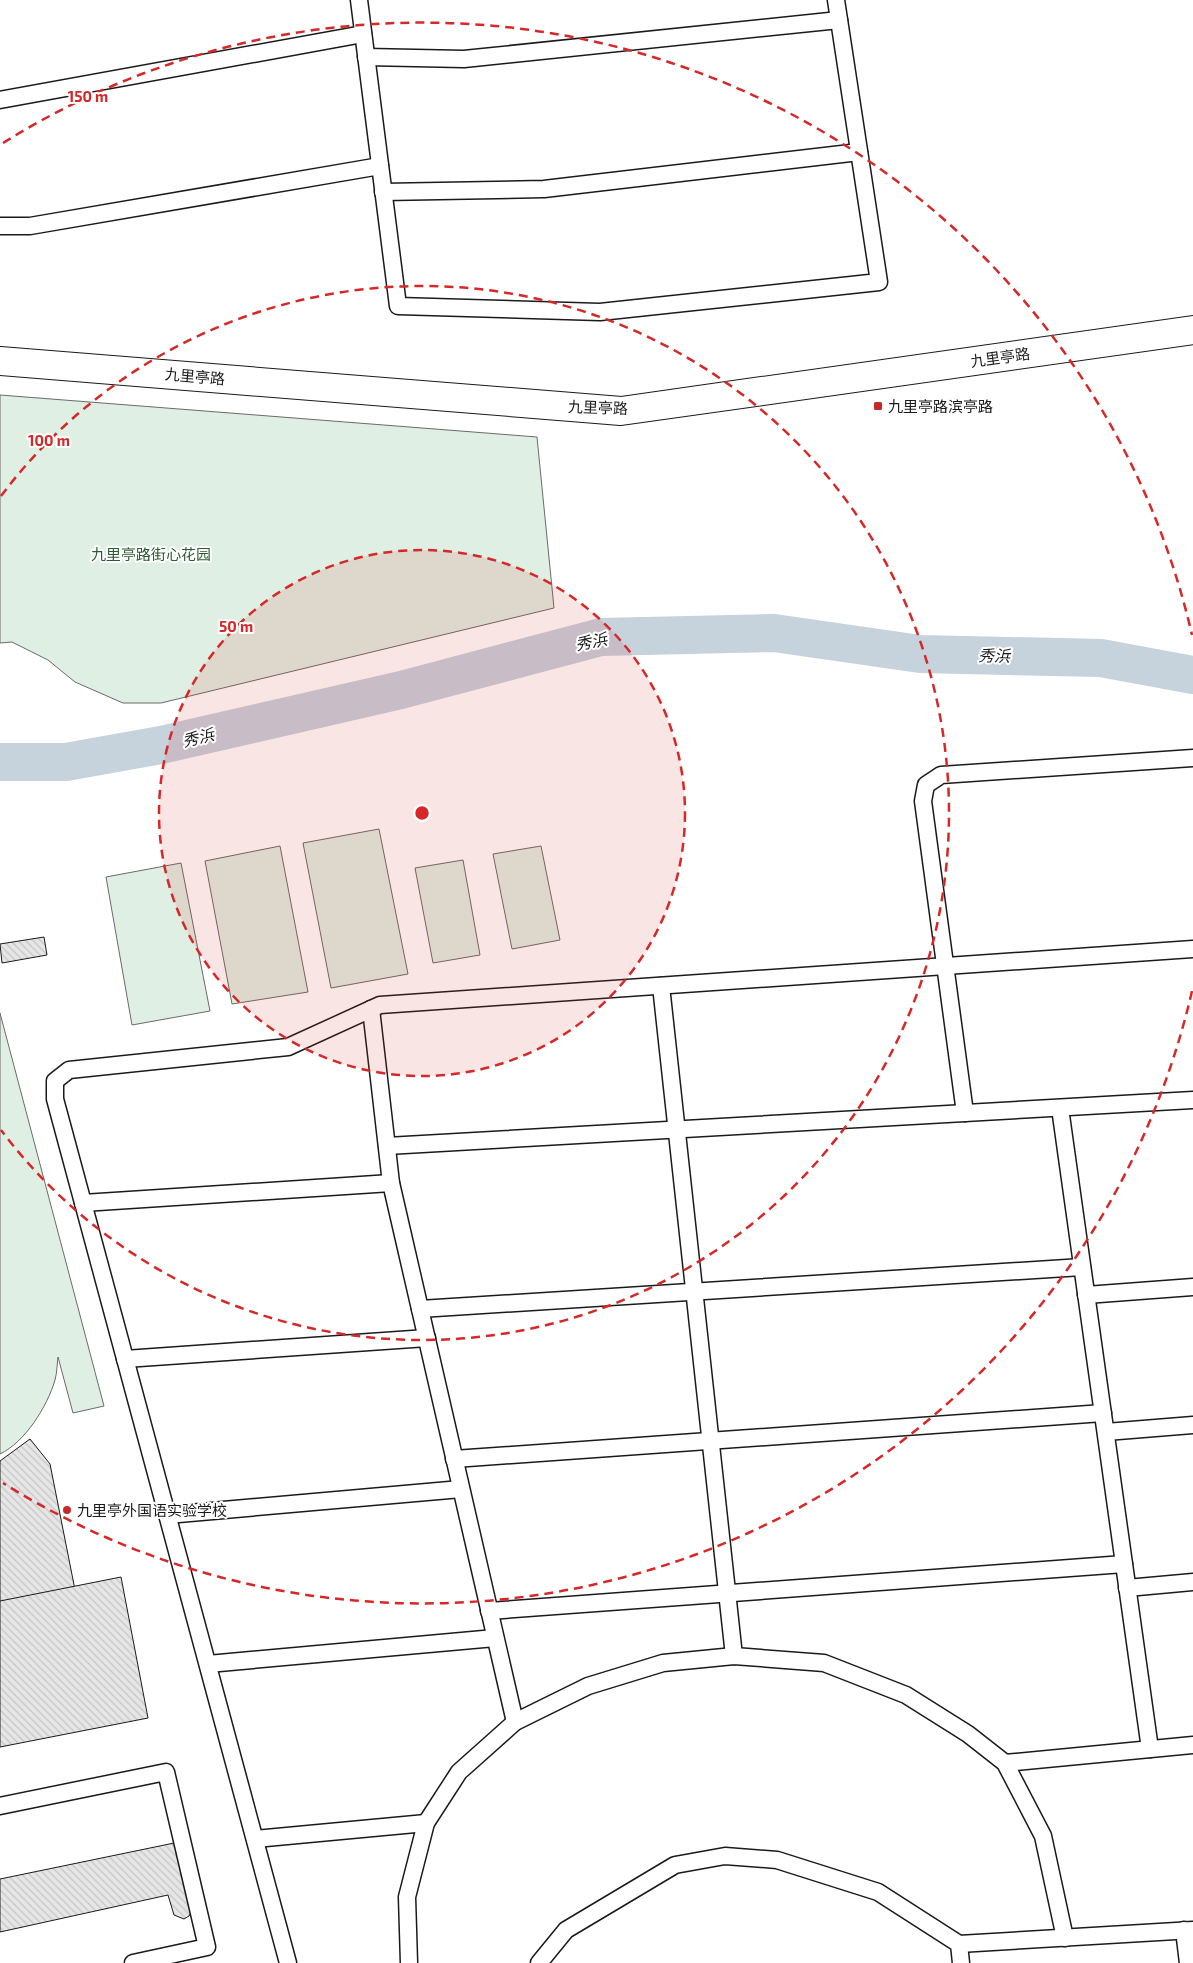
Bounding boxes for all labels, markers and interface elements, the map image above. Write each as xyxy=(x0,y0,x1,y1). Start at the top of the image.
text: 150 m xyxy=(68,87,108,105)
street label: 九里亭路 xyxy=(969,344,1031,370)
street label: 九里亭路 xyxy=(164,364,226,388)
street label: 九里亭路 xyxy=(568,397,628,417)
place label: 九里亭路滨亭路 xyxy=(888,397,993,415)
marker: 九里亭路滨亭路 xyxy=(872,400,884,412)
text: 100 m xyxy=(28,431,70,449)
park label: 九里亭路街心花园 xyxy=(91,545,211,563)
text: 50 m xyxy=(219,617,253,635)
water label: 秀浜 xyxy=(573,628,610,653)
water label: 秀浜 xyxy=(978,645,1012,665)
water label: 秀浜 xyxy=(180,724,218,750)
centre of rings xyxy=(413,804,431,822)
place label: 九里亭外国语实验学校 xyxy=(77,1501,227,1519)
marker: 九里亭外国语实验学校 xyxy=(61,1504,73,1516)

